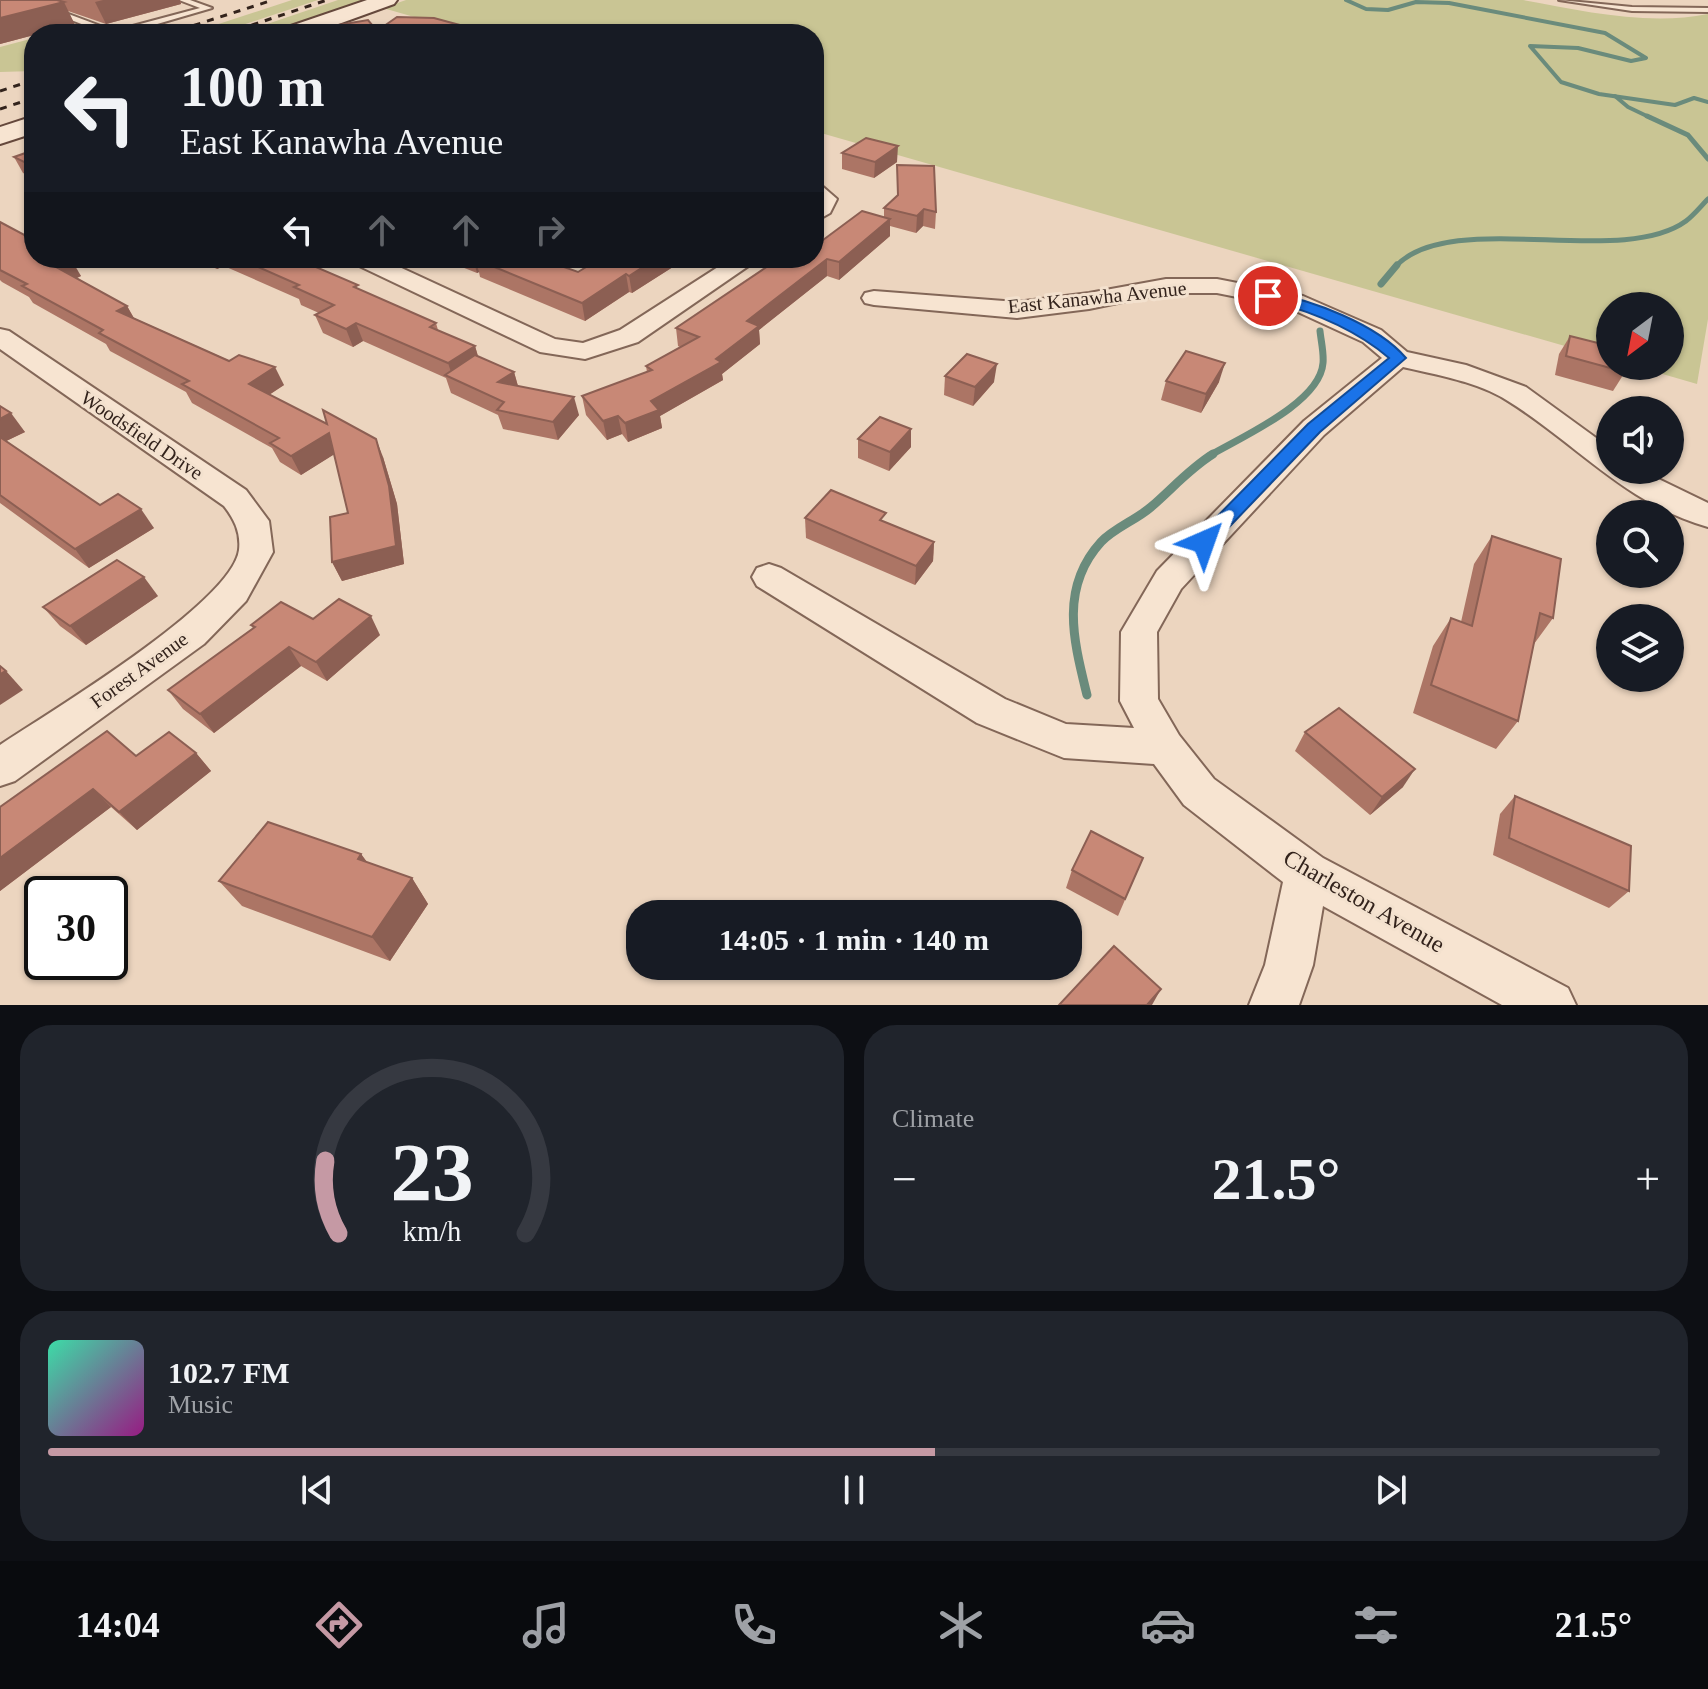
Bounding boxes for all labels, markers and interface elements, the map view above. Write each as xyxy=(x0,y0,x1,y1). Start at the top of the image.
icon: left xyxy=(48,56,152,160)
text: 100 m xyxy=(180,56,325,118)
text: East Kanawha Avenue xyxy=(180,122,503,162)
icon: left xyxy=(276,208,320,252)
icon: ahead xyxy=(360,208,404,252)
icon: ahead xyxy=(444,208,488,252)
icon: right xyxy=(528,208,572,252)
pin xyxy=(1234,262,1302,330)
icon: arrive xyxy=(1246,274,1290,318)
street label: East Kanawha Avenue xyxy=(1007,277,1188,317)
north arrow xyxy=(1596,292,1684,380)
map controls xyxy=(1596,292,1684,692)
street label: Woodsfield Drive xyxy=(77,386,207,484)
button: sound xyxy=(1596,396,1684,484)
position arrow xyxy=(1162,500,1246,584)
button: search xyxy=(1596,500,1684,588)
button: layers xyxy=(1596,604,1684,692)
street label: Forest Avenue xyxy=(86,627,192,713)
street label: Charleston Avenue xyxy=(1279,844,1449,958)
speed limit sign: 30 xyxy=(24,876,128,980)
text: 14:05 · 1 min · 140 m xyxy=(719,923,989,956)
text: Climate xyxy=(892,1104,974,1133)
text: 23 xyxy=(390,1126,474,1218)
text: 21.5° xyxy=(1212,1146,1341,1212)
text: − xyxy=(892,1155,917,1204)
text: + xyxy=(1635,1155,1660,1204)
text: km/h xyxy=(403,1216,461,1247)
text: 102.7 FM xyxy=(168,1356,290,1389)
text: Music xyxy=(168,1390,233,1419)
icon: previous xyxy=(295,1468,339,1512)
icon: pause xyxy=(832,1468,876,1512)
icon: next xyxy=(1369,1468,1413,1512)
icon: directions xyxy=(311,1597,367,1653)
icon: music xyxy=(518,1597,574,1653)
icon: phone xyxy=(726,1597,782,1653)
icon: climate xyxy=(933,1597,989,1653)
icon: car xyxy=(1140,1597,1196,1653)
icon: filters xyxy=(1348,1597,1404,1653)
text: 14:04 xyxy=(76,1605,160,1645)
text: 21.5° xyxy=(1555,1605,1632,1645)

